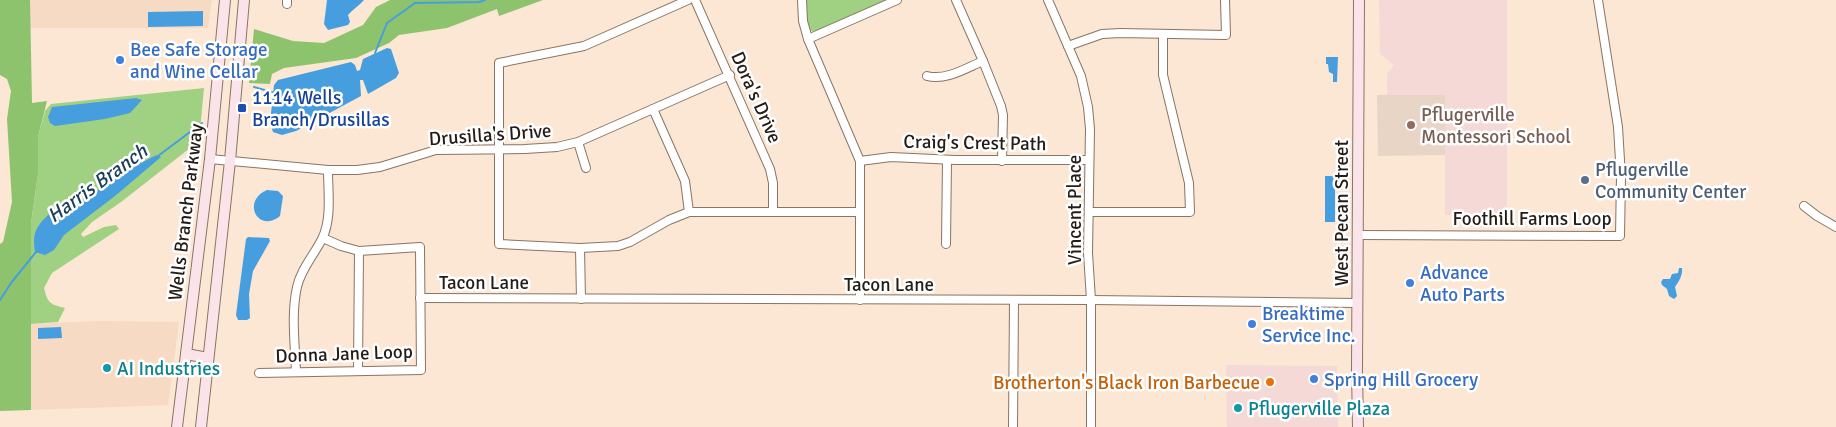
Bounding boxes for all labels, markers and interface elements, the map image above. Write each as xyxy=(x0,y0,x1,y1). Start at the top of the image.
place label: Bee Safe Storage and Wine Cellar xyxy=(130,38,268,84)
street label: Dora's Drive xyxy=(725,48,787,147)
marker: Bee Safe Storage and Wine Cellar xyxy=(114,54,126,66)
place label: 1114 Wells Branch/Drusillas xyxy=(252,86,390,132)
marker: 1114 Wells Branch/Drusillas xyxy=(236,102,248,114)
place label: Pflugerville Montessori School xyxy=(1421,103,1571,149)
street label: Drusilla's Drive xyxy=(428,119,552,151)
marker: Pflugerville Montessori School xyxy=(1405,119,1417,131)
street label: Wells Branch Parkway xyxy=(163,122,209,302)
street label: Craig's Crest Path xyxy=(903,130,1047,156)
water label: Harris Branch xyxy=(42,138,153,228)
street label: West Pecan Street xyxy=(1330,139,1354,286)
street label: Vincent Place xyxy=(1063,155,1087,265)
place label: Pflugerville Community Center xyxy=(1595,158,1746,204)
marker: Pflugerville Community Center xyxy=(1579,174,1591,186)
street label: Foothill Farms Loop xyxy=(1452,207,1612,231)
place label: Advance Auto Parts xyxy=(1420,261,1505,307)
street label: Tacon Lane xyxy=(439,271,529,295)
street label: Tacon Lane xyxy=(844,273,934,297)
marker: Advance Auto Parts xyxy=(1404,277,1416,289)
place label: Breaktime Service Inc. xyxy=(1262,302,1356,348)
marker: Breaktime Service Inc. xyxy=(1246,318,1258,330)
street label: Donna Jane Loop xyxy=(275,340,413,368)
place label: AI Industries xyxy=(117,357,220,381)
marker: AI Industries xyxy=(101,362,113,374)
place label: Spring Hill Grocery xyxy=(1324,368,1478,392)
place label: Brotherton's Black Iron Barbecue xyxy=(993,371,1260,395)
marker: Spring Hill Grocery xyxy=(1308,373,1320,385)
marker: Brotherton's Black Iron Barbecue xyxy=(1264,376,1276,388)
place label: Pflugerville Plaza xyxy=(1248,397,1390,421)
marker: Pflugerville Plaza xyxy=(1232,402,1244,414)

